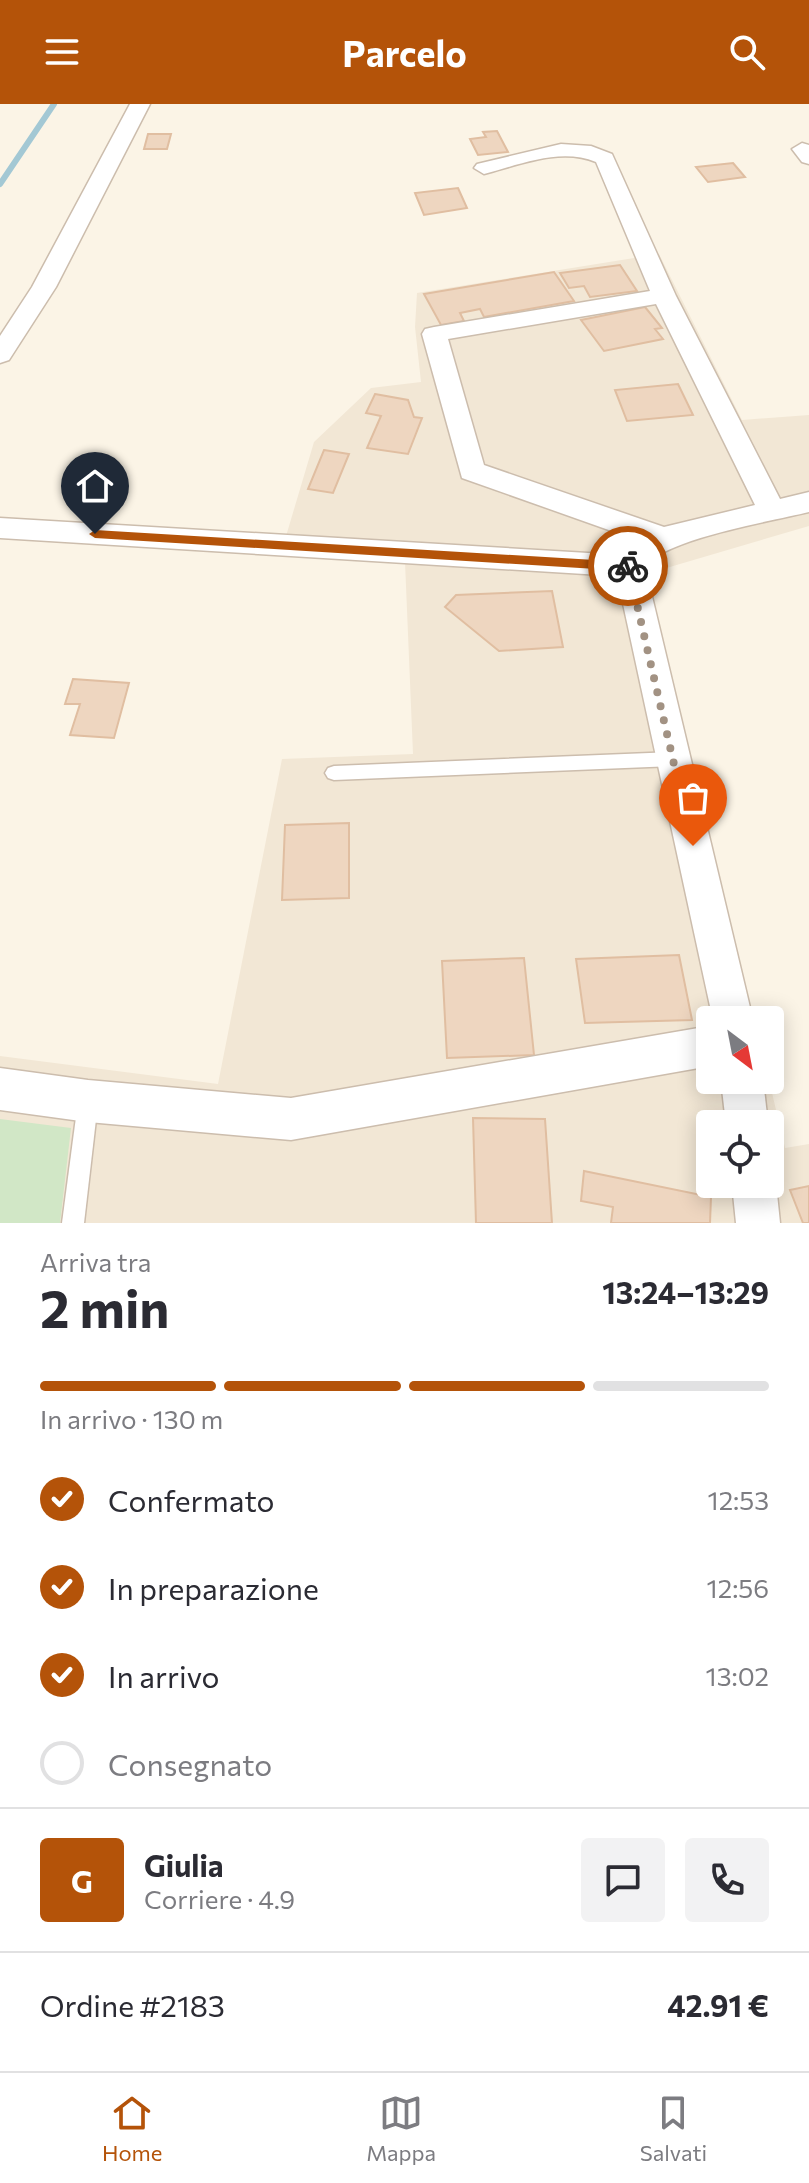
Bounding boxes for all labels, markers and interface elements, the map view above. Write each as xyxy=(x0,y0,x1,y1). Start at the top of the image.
icon: menu xyxy=(40,30,84,74)
text: Parcelo xyxy=(342,30,467,74)
icon: search xyxy=(725,30,769,74)
pin xyxy=(61,452,129,534)
icon: home xyxy=(73,464,117,508)
courier xyxy=(588,526,668,606)
icon: bike xyxy=(606,544,650,588)
pin xyxy=(659,764,727,846)
icon: bag xyxy=(671,776,715,820)
north arrow xyxy=(696,1006,784,1094)
map controls xyxy=(696,1006,784,1198)
button: locate xyxy=(696,1110,784,1198)
text: Arriva tra xyxy=(40,1246,151,1277)
text: 13:24–13:29 xyxy=(602,1273,769,1310)
text: 2 min xyxy=(40,1275,169,1339)
text: In arrivo · 130 m xyxy=(40,1403,223,1434)
icon: check xyxy=(40,1477,84,1521)
text: Confermato xyxy=(108,1481,274,1518)
text: 12:53 xyxy=(708,1484,769,1515)
icon: check xyxy=(40,1565,84,1609)
text: In preparazione xyxy=(108,1569,319,1606)
text: 12:56 xyxy=(707,1572,769,1603)
icon: check xyxy=(40,1653,84,1697)
text: In arrivo xyxy=(108,1657,219,1694)
text: 13:02 xyxy=(706,1660,769,1691)
text: Consegnato xyxy=(108,1745,272,1782)
button: chat xyxy=(581,1838,665,1922)
button: phone xyxy=(685,1838,769,1922)
text: Giulia xyxy=(144,1846,224,1883)
text: G xyxy=(71,1862,93,1899)
text: Corriere · 4.9 xyxy=(144,1883,295,1914)
text: Ordine #2183 xyxy=(40,1986,225,2023)
text: 42.91 € xyxy=(667,1986,769,2023)
tab: Home xyxy=(102,2091,162,2166)
tab: Mappa xyxy=(366,2091,436,2166)
tab: Salvati xyxy=(640,2091,707,2166)

